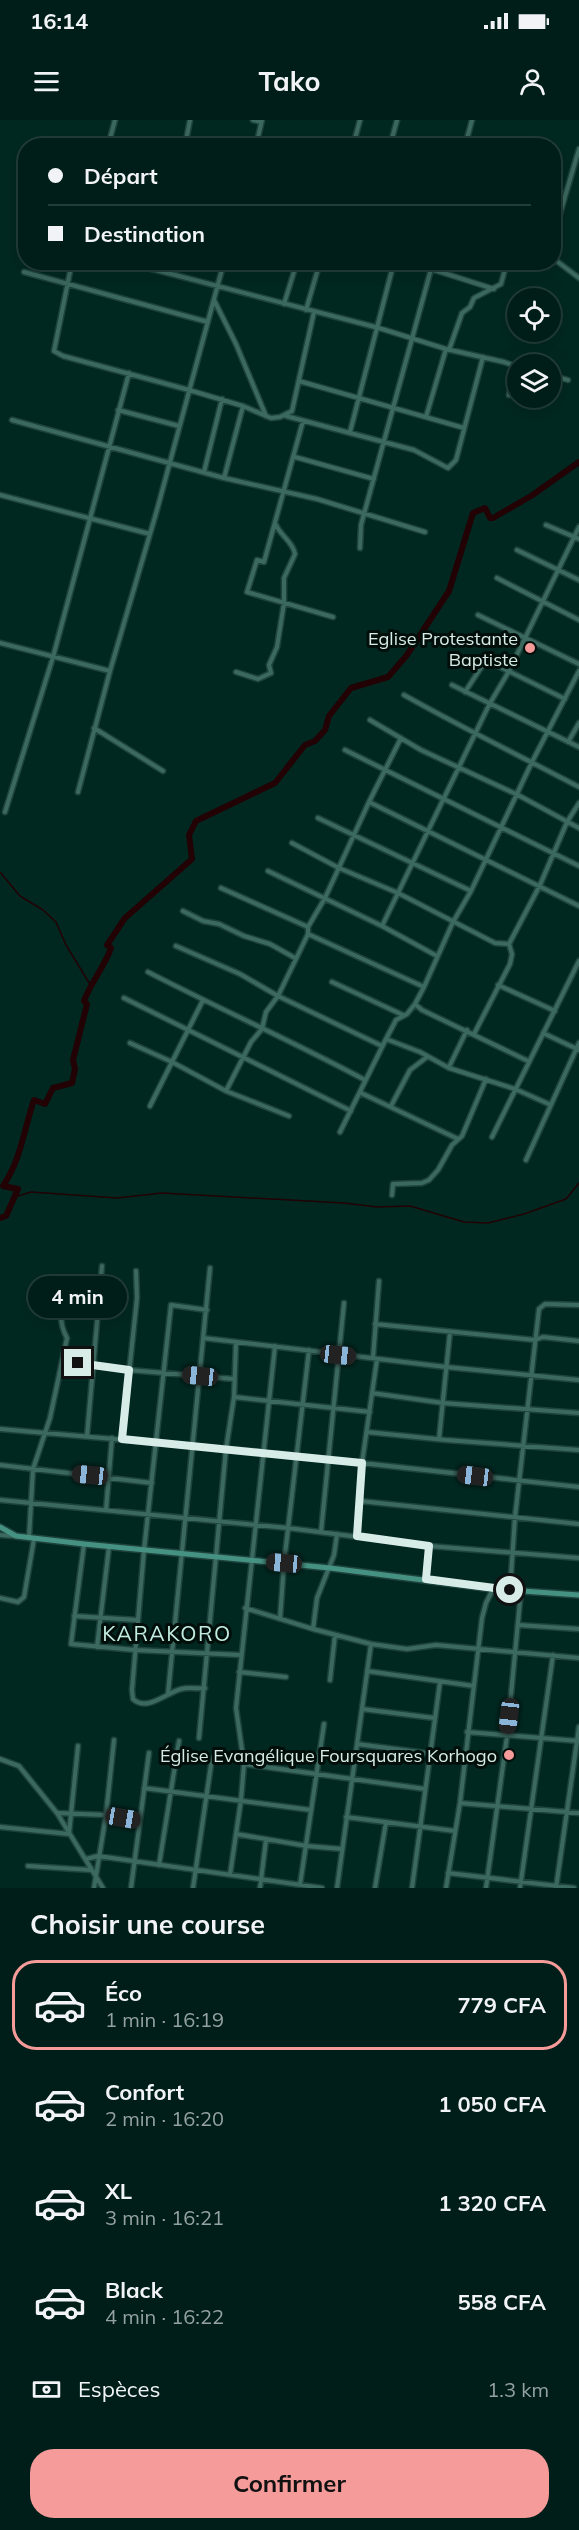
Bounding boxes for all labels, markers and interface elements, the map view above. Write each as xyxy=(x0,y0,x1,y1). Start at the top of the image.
text: 16:14 xyxy=(30,7,88,35)
text: Tako xyxy=(259,64,320,98)
icon: menu xyxy=(30,65,63,98)
icon: person xyxy=(516,65,549,98)
text: Départ xyxy=(84,162,158,190)
text: Destination xyxy=(84,220,205,248)
map controls xyxy=(507,288,561,408)
button: locate xyxy=(507,288,561,342)
button: layers xyxy=(507,354,561,408)
place label: Eglise Protestante Baptiste xyxy=(368,627,518,671)
marker: Eglise Protestante Baptiste xyxy=(523,641,537,655)
callout: 4 min xyxy=(28,1276,128,1318)
text: 4 min xyxy=(51,1284,104,1309)
car xyxy=(319,1344,357,1366)
route end xyxy=(64,1349,91,1376)
car xyxy=(181,1365,219,1387)
car xyxy=(71,1464,109,1486)
car xyxy=(456,1465,494,1487)
car xyxy=(265,1552,303,1574)
route start xyxy=(496,1576,523,1603)
district label: KARAKORO xyxy=(102,1620,232,1646)
car xyxy=(498,1697,520,1735)
place label: Église Evangélique Foursquares Korhogo xyxy=(160,1744,497,1767)
marker: Église Evangélique Foursquares Korhogo xyxy=(502,1748,516,1762)
car xyxy=(104,1806,142,1830)
text: Choisir une course xyxy=(30,1907,265,1941)
icon: car xyxy=(33,1978,87,2032)
text: Éco xyxy=(105,1979,142,2007)
text: 779 CFA xyxy=(457,1991,546,2019)
text: 1 min · 16:19 xyxy=(105,2007,224,2032)
icon: car xyxy=(33,2077,87,2131)
text: Confort xyxy=(105,2078,184,2106)
text: 1 050 CFA xyxy=(438,2090,546,2118)
text: 2 min · 16:20 xyxy=(105,2106,224,2131)
icon: car xyxy=(33,2176,87,2230)
text: XL xyxy=(105,2177,132,2205)
text: 1 320 CFA xyxy=(438,2189,546,2217)
text: 3 min · 16:21 xyxy=(105,2205,224,2230)
icon: car xyxy=(33,2275,87,2329)
text: Black xyxy=(105,2276,163,2304)
text: 558 CFA xyxy=(457,2288,546,2316)
text: 4 min · 16:22 xyxy=(105,2304,224,2329)
icon: cash xyxy=(30,2373,63,2406)
text: Espèces xyxy=(78,2375,160,2403)
text: 1.3 km xyxy=(487,2377,549,2402)
button: Confirmer xyxy=(30,2449,549,2518)

